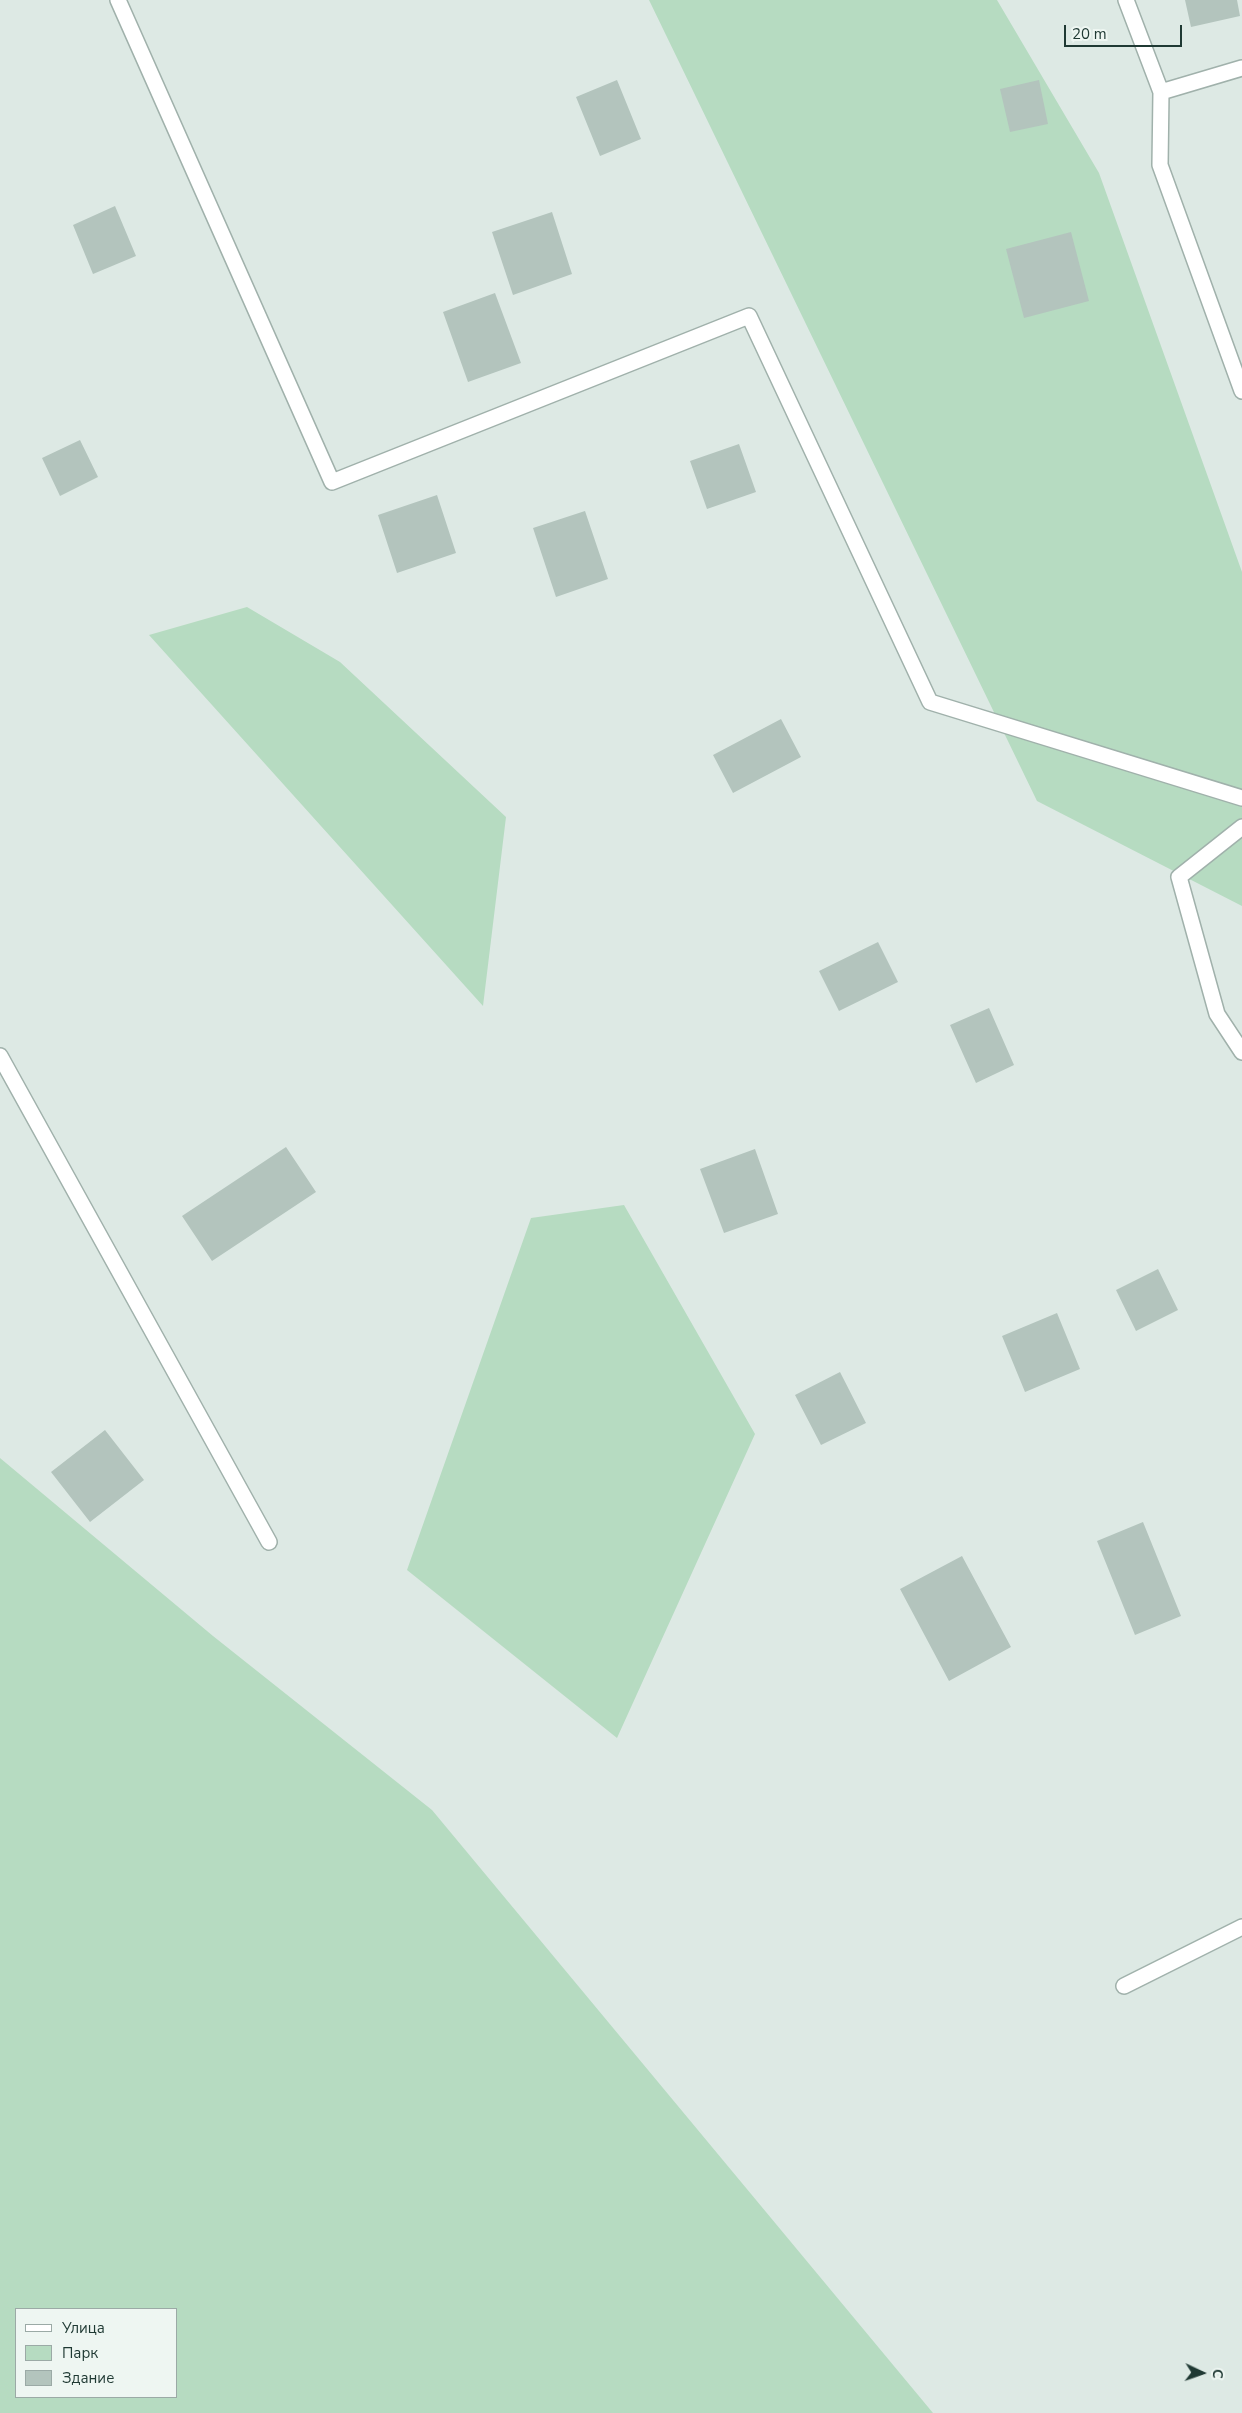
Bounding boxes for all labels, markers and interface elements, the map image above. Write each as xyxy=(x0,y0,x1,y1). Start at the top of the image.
scale bar xyxy=(1067,15,1184,47)
text: 20 m xyxy=(1072,24,1107,44)
legend xyxy=(15,2308,178,2398)
text: Улица xyxy=(62,2318,105,2338)
text: Парк xyxy=(62,2343,98,2363)
north arrow xyxy=(1177,2348,1227,2398)
text: Здание xyxy=(62,2368,114,2388)
text: С xyxy=(1208,2369,1227,2379)

